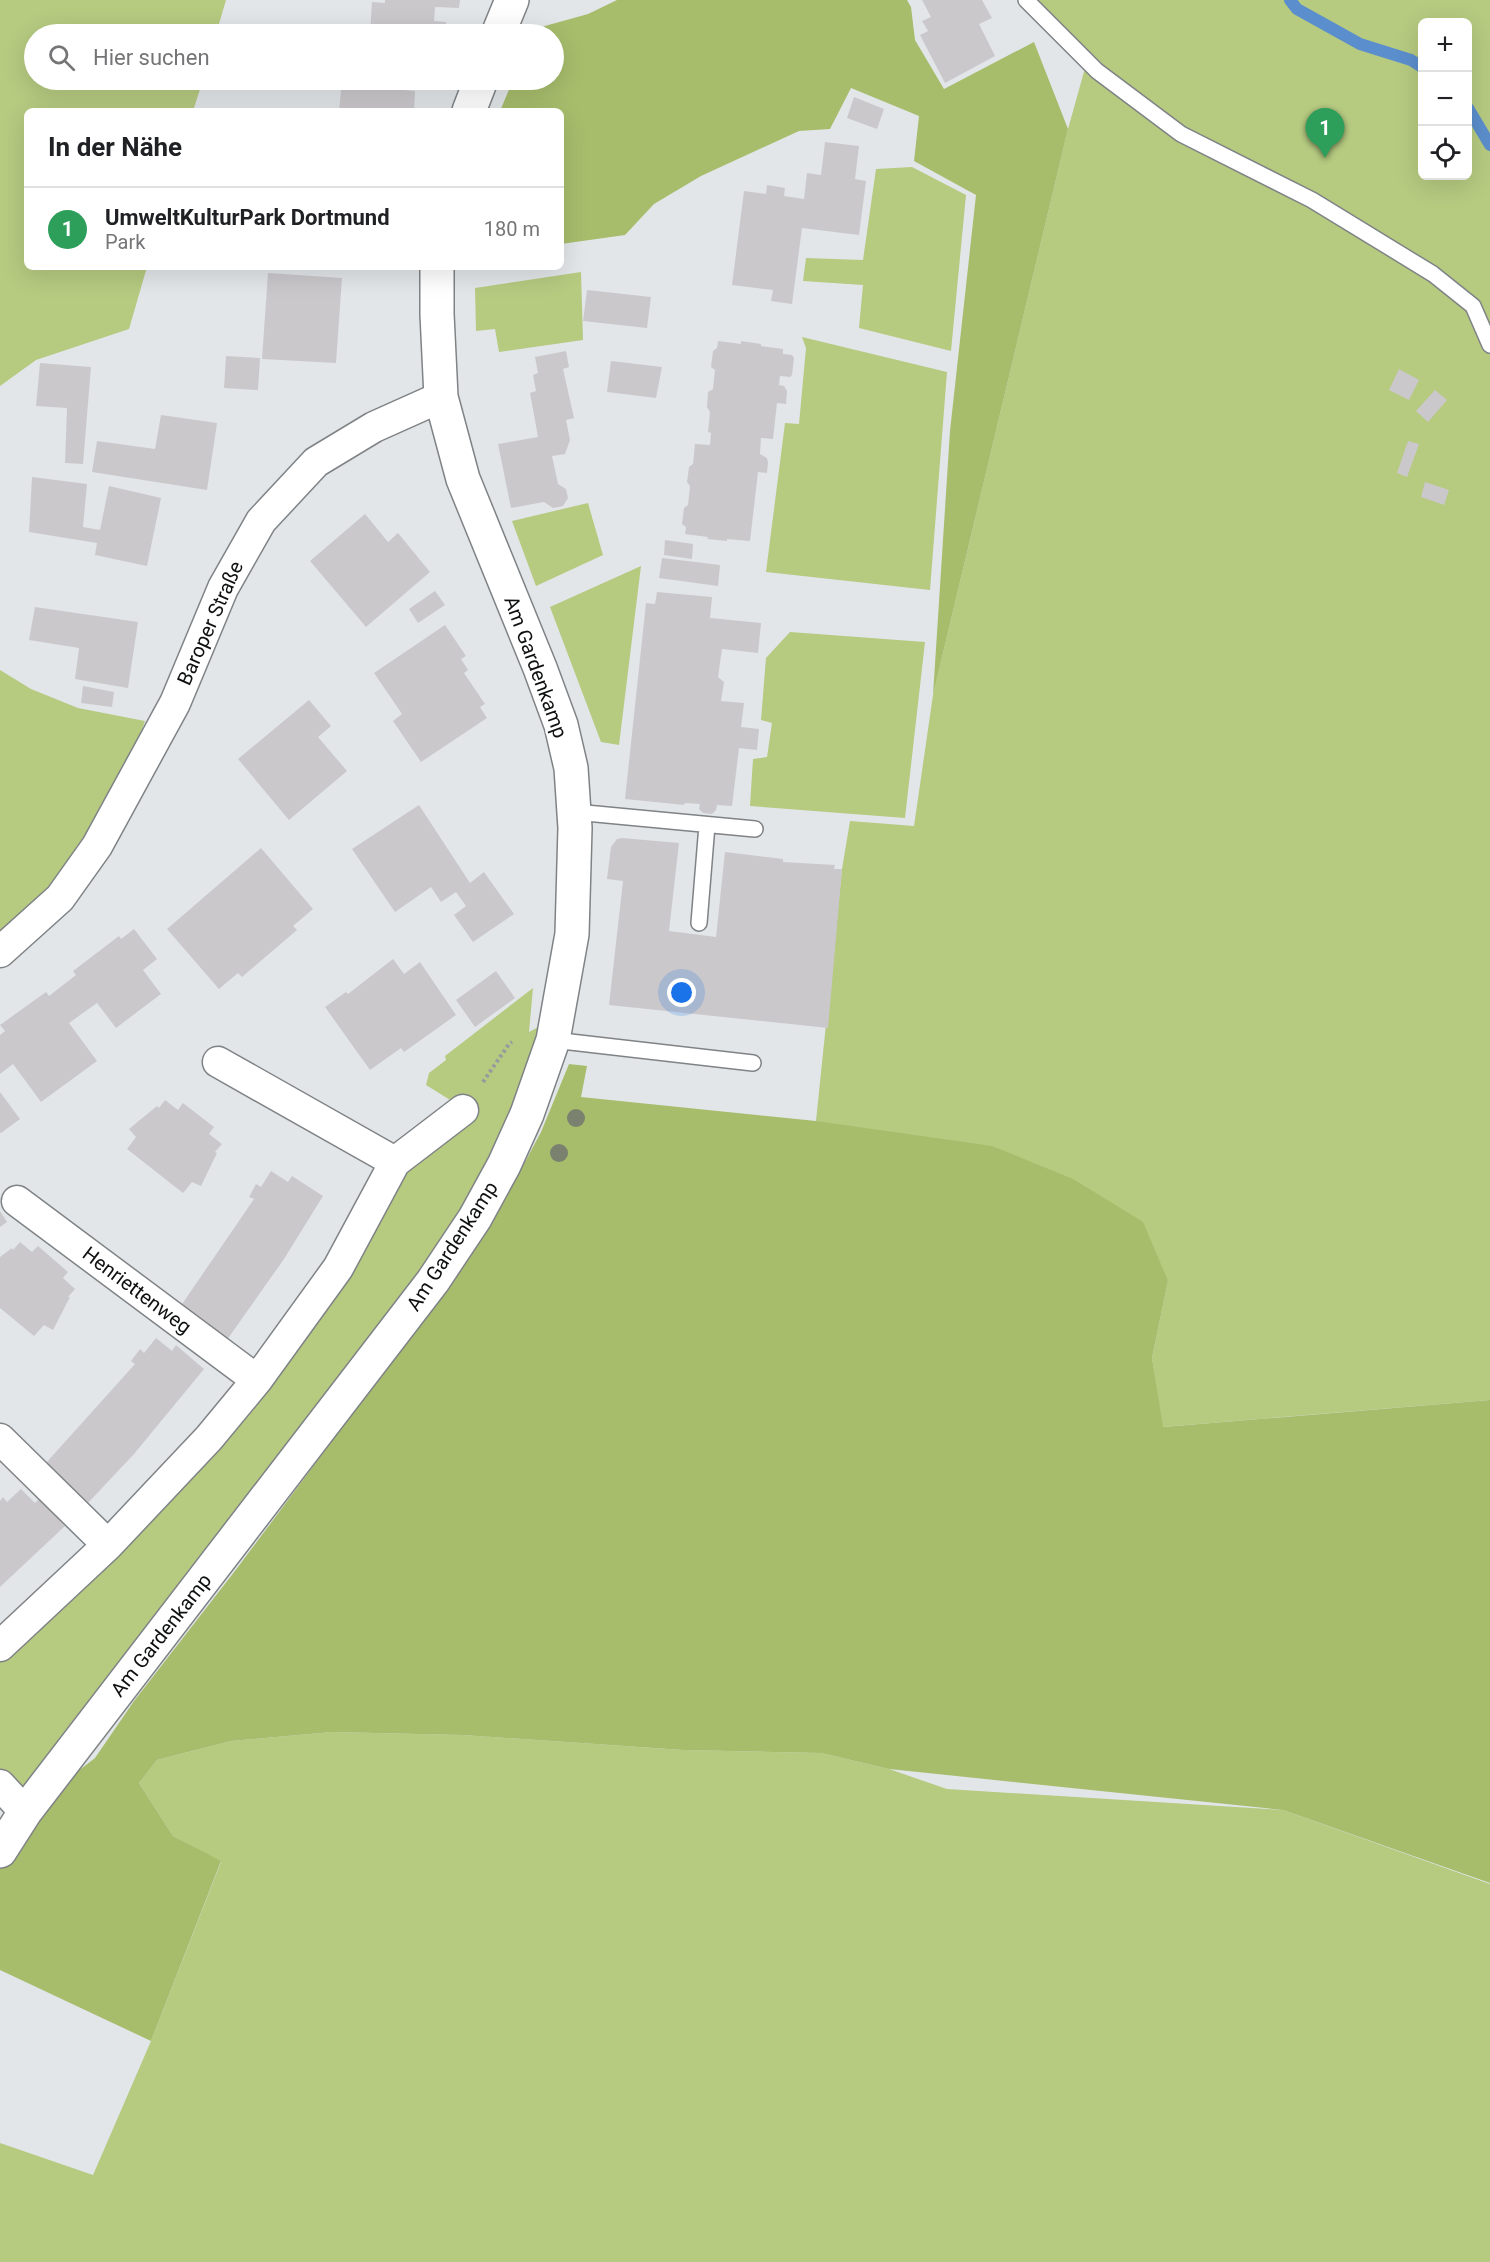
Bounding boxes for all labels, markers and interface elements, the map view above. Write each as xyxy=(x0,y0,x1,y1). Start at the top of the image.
map controls xyxy=(1418,18,1472,180)
button: + xyxy=(1418,18,1472,72)
search box xyxy=(24,24,564,90)
icon: search xyxy=(45,41,78,74)
text: Hier suchen xyxy=(93,45,210,70)
button: − xyxy=(1418,72,1472,126)
pin: 1 xyxy=(1306,108,1344,158)
button: locate xyxy=(1418,126,1472,180)
text: In der Nähe xyxy=(48,132,182,162)
text: UmweltKulturPark Dortmund xyxy=(105,205,390,230)
text: 1 xyxy=(62,217,73,241)
text: 180 m xyxy=(484,217,540,241)
text: Park xyxy=(105,230,145,254)
street label: Baroper Straße xyxy=(172,557,248,689)
street label: Am Gardenkamp xyxy=(499,593,573,741)
your location xyxy=(667,978,696,1007)
street label: Am Gardenkamp xyxy=(401,1177,503,1315)
street label: Henriettenweg xyxy=(78,1241,196,1339)
street label: Am Gardenkamp xyxy=(106,1569,216,1701)

